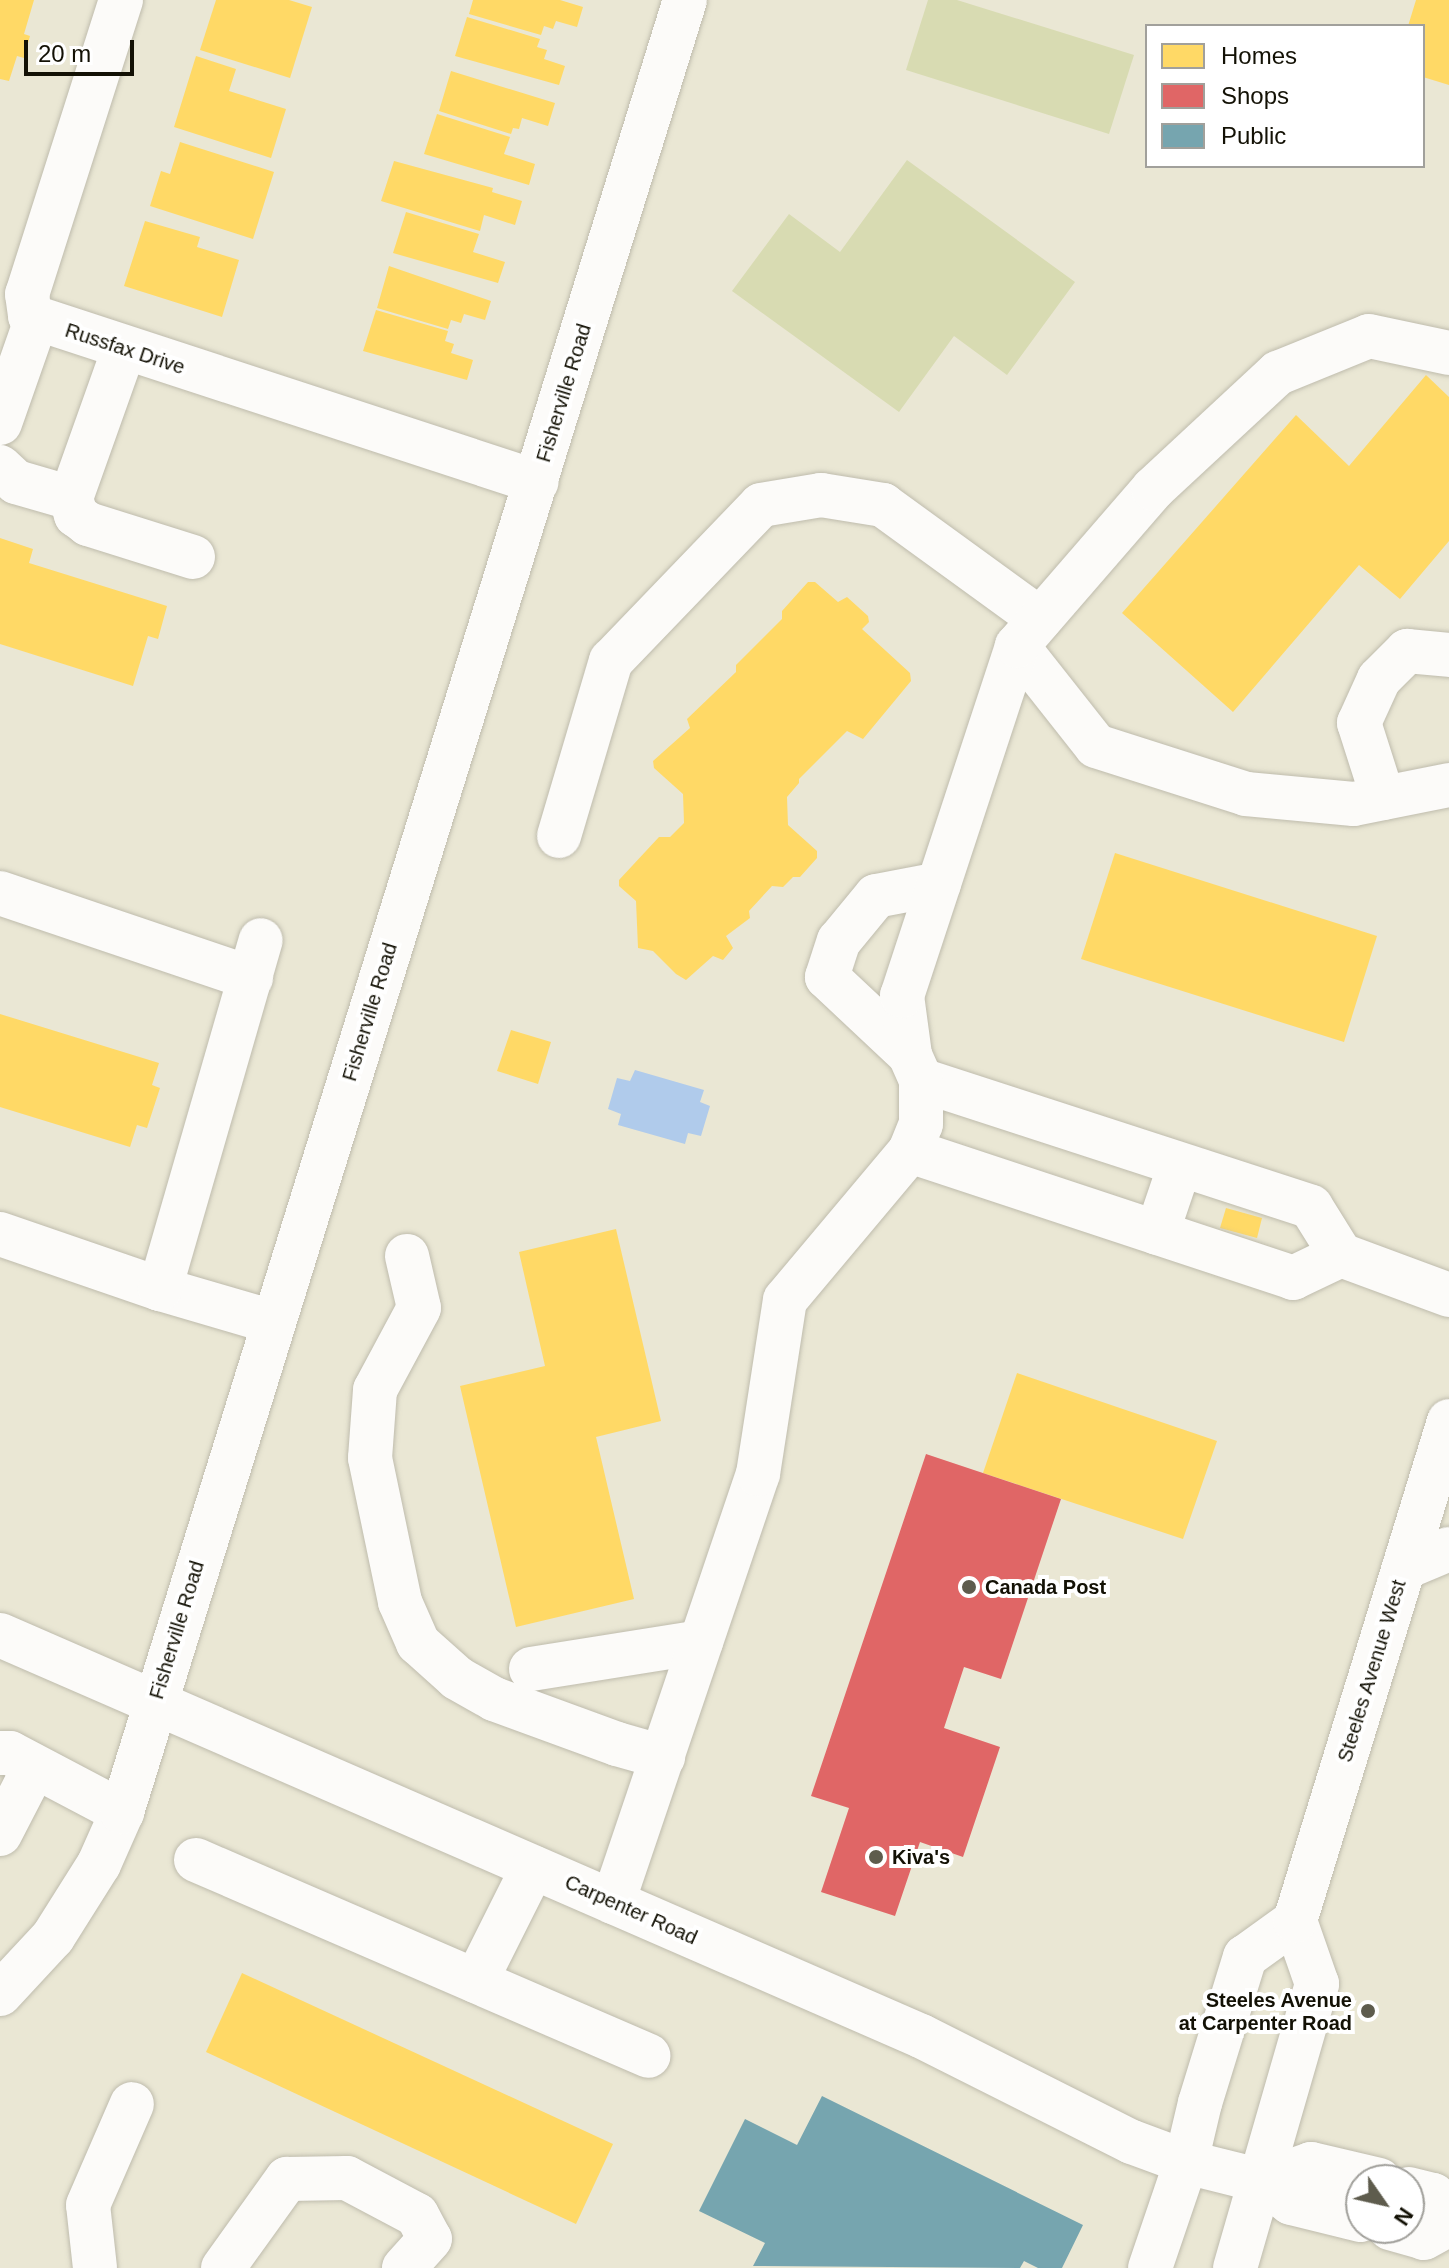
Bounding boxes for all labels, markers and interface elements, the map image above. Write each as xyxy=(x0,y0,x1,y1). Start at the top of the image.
scale bar xyxy=(28,24,138,74)
legend xyxy=(1145,24,1425,168)
text: 20 m xyxy=(38,40,91,67)
text: Homes xyxy=(1221,42,1297,69)
text: Shops xyxy=(1221,82,1289,109)
text: Public xyxy=(1221,122,1286,149)
street label: Russfax Drive xyxy=(62,318,188,380)
street label: Fisherville Road xyxy=(532,321,596,465)
street label: Fisherville Road xyxy=(338,940,402,1084)
street label: Fisherville Road xyxy=(145,1558,209,1702)
place label: Canada Post xyxy=(985,1575,1106,1599)
street label: Steeles Avenue West xyxy=(1333,1576,1411,1766)
marker: Canada Post xyxy=(960,1578,978,1596)
place label: Kiva's xyxy=(892,1845,950,1869)
marker: Kiva's xyxy=(867,1848,885,1866)
street label: Carpenter Road xyxy=(561,1870,701,1950)
place label: Steeles Avenue at Carpenter Road xyxy=(1179,1988,1352,2035)
marker: Steeles Avenue at Carpenter Road xyxy=(1359,2002,1377,2020)
north arrow xyxy=(1345,2164,1425,2244)
text: N xyxy=(1389,2203,1418,2230)

